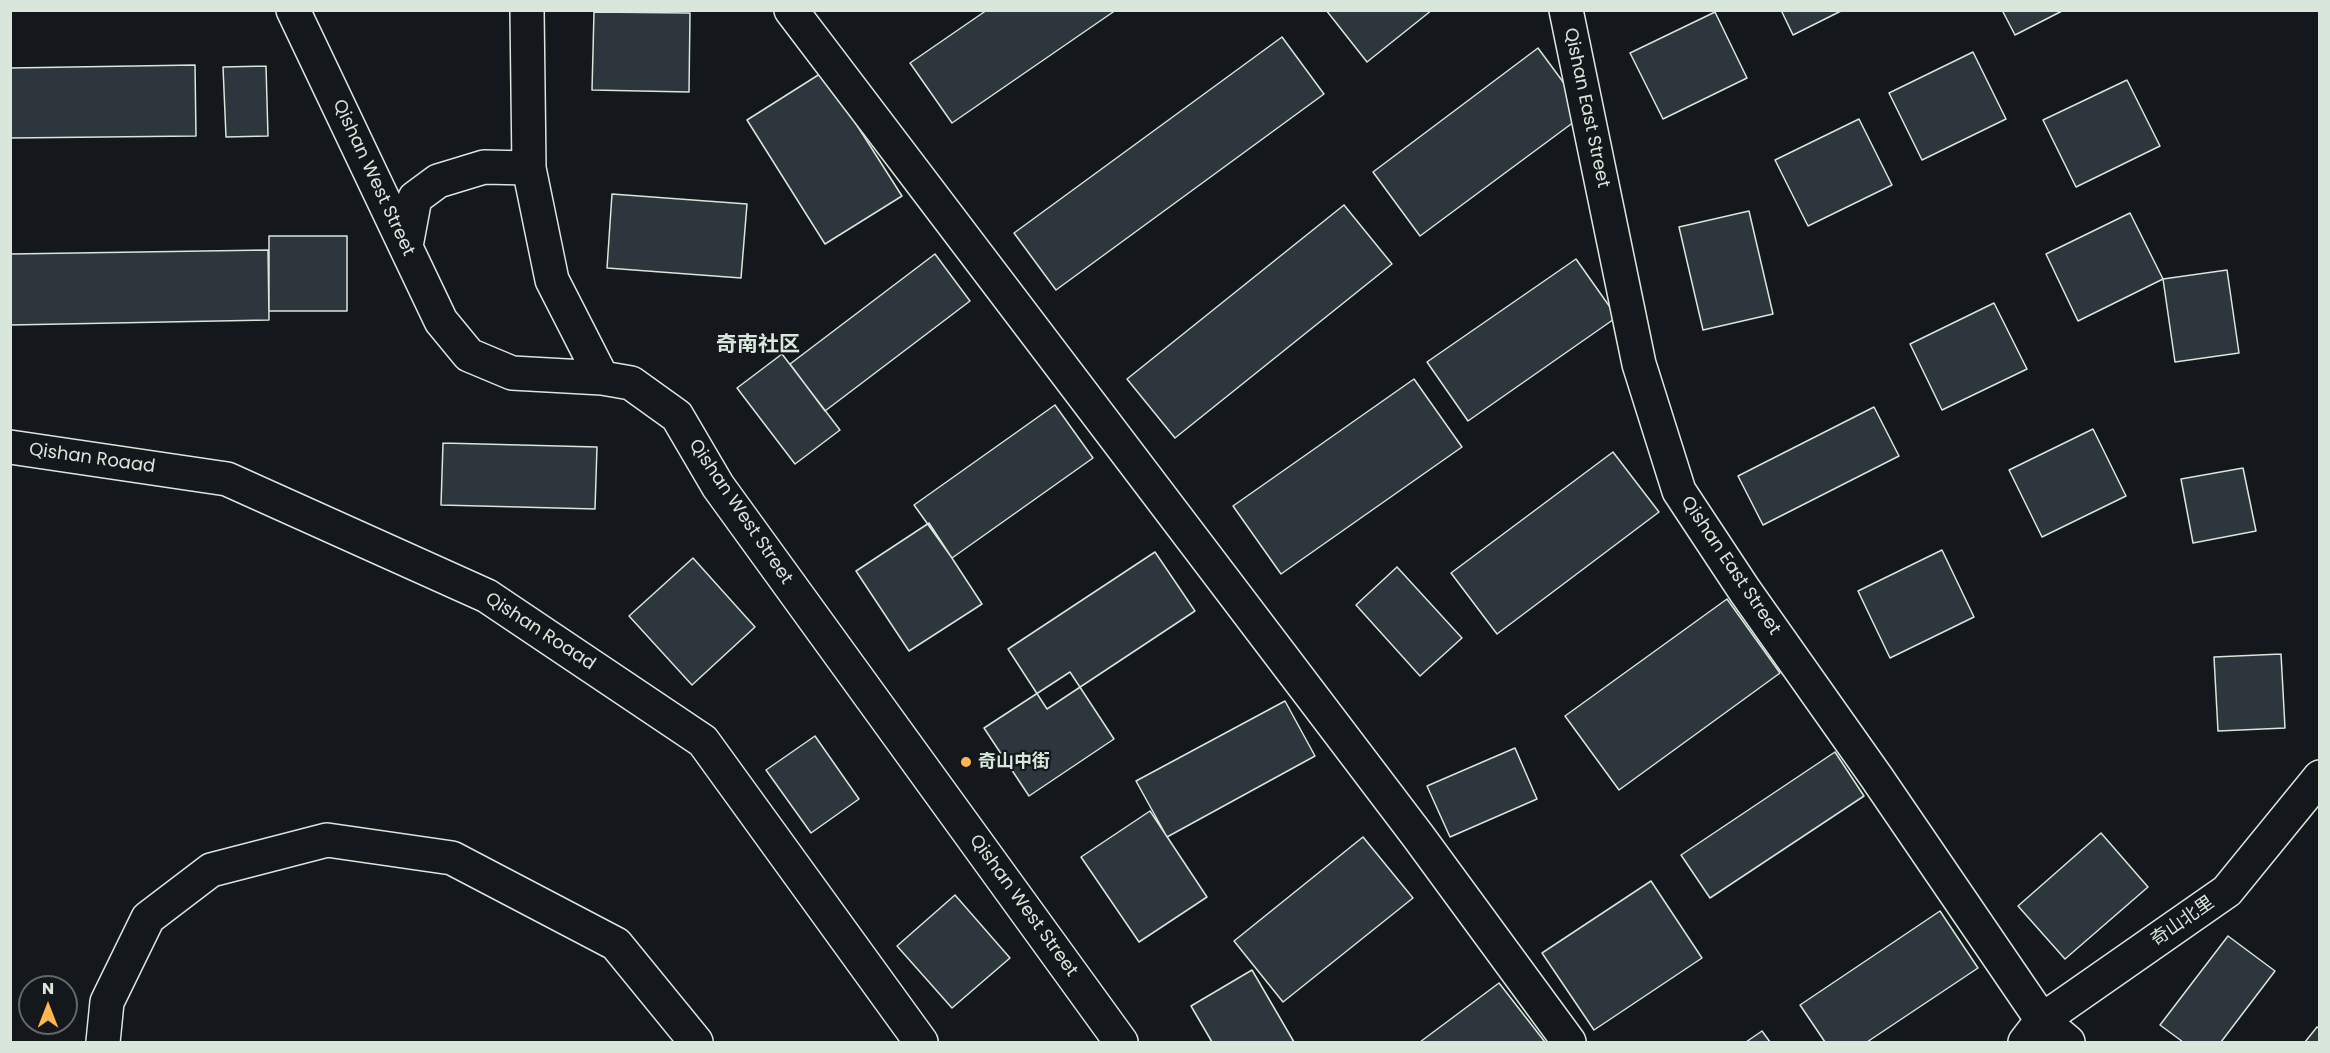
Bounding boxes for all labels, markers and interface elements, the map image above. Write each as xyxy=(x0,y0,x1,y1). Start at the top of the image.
street label: Qishan East Street xyxy=(1559,26,1613,190)
street label: Qishan West Street xyxy=(327,96,419,260)
district label: 奇南社区 xyxy=(716,333,800,359)
street label: Qishan West Street xyxy=(683,435,797,589)
street label: Qishan Roaad xyxy=(28,439,156,479)
street label: Qishan East Street xyxy=(1676,492,1784,640)
street label: Qishan Roaad xyxy=(481,588,599,676)
place label: 奇山中街 xyxy=(978,751,1050,773)
marker: 奇山中街 xyxy=(959,755,973,769)
street label: Qishan West Street xyxy=(964,831,1082,981)
street label: 奇山北里 xyxy=(2147,893,2219,951)
north arrow xyxy=(18,975,78,1035)
text: N xyxy=(42,977,54,1000)

